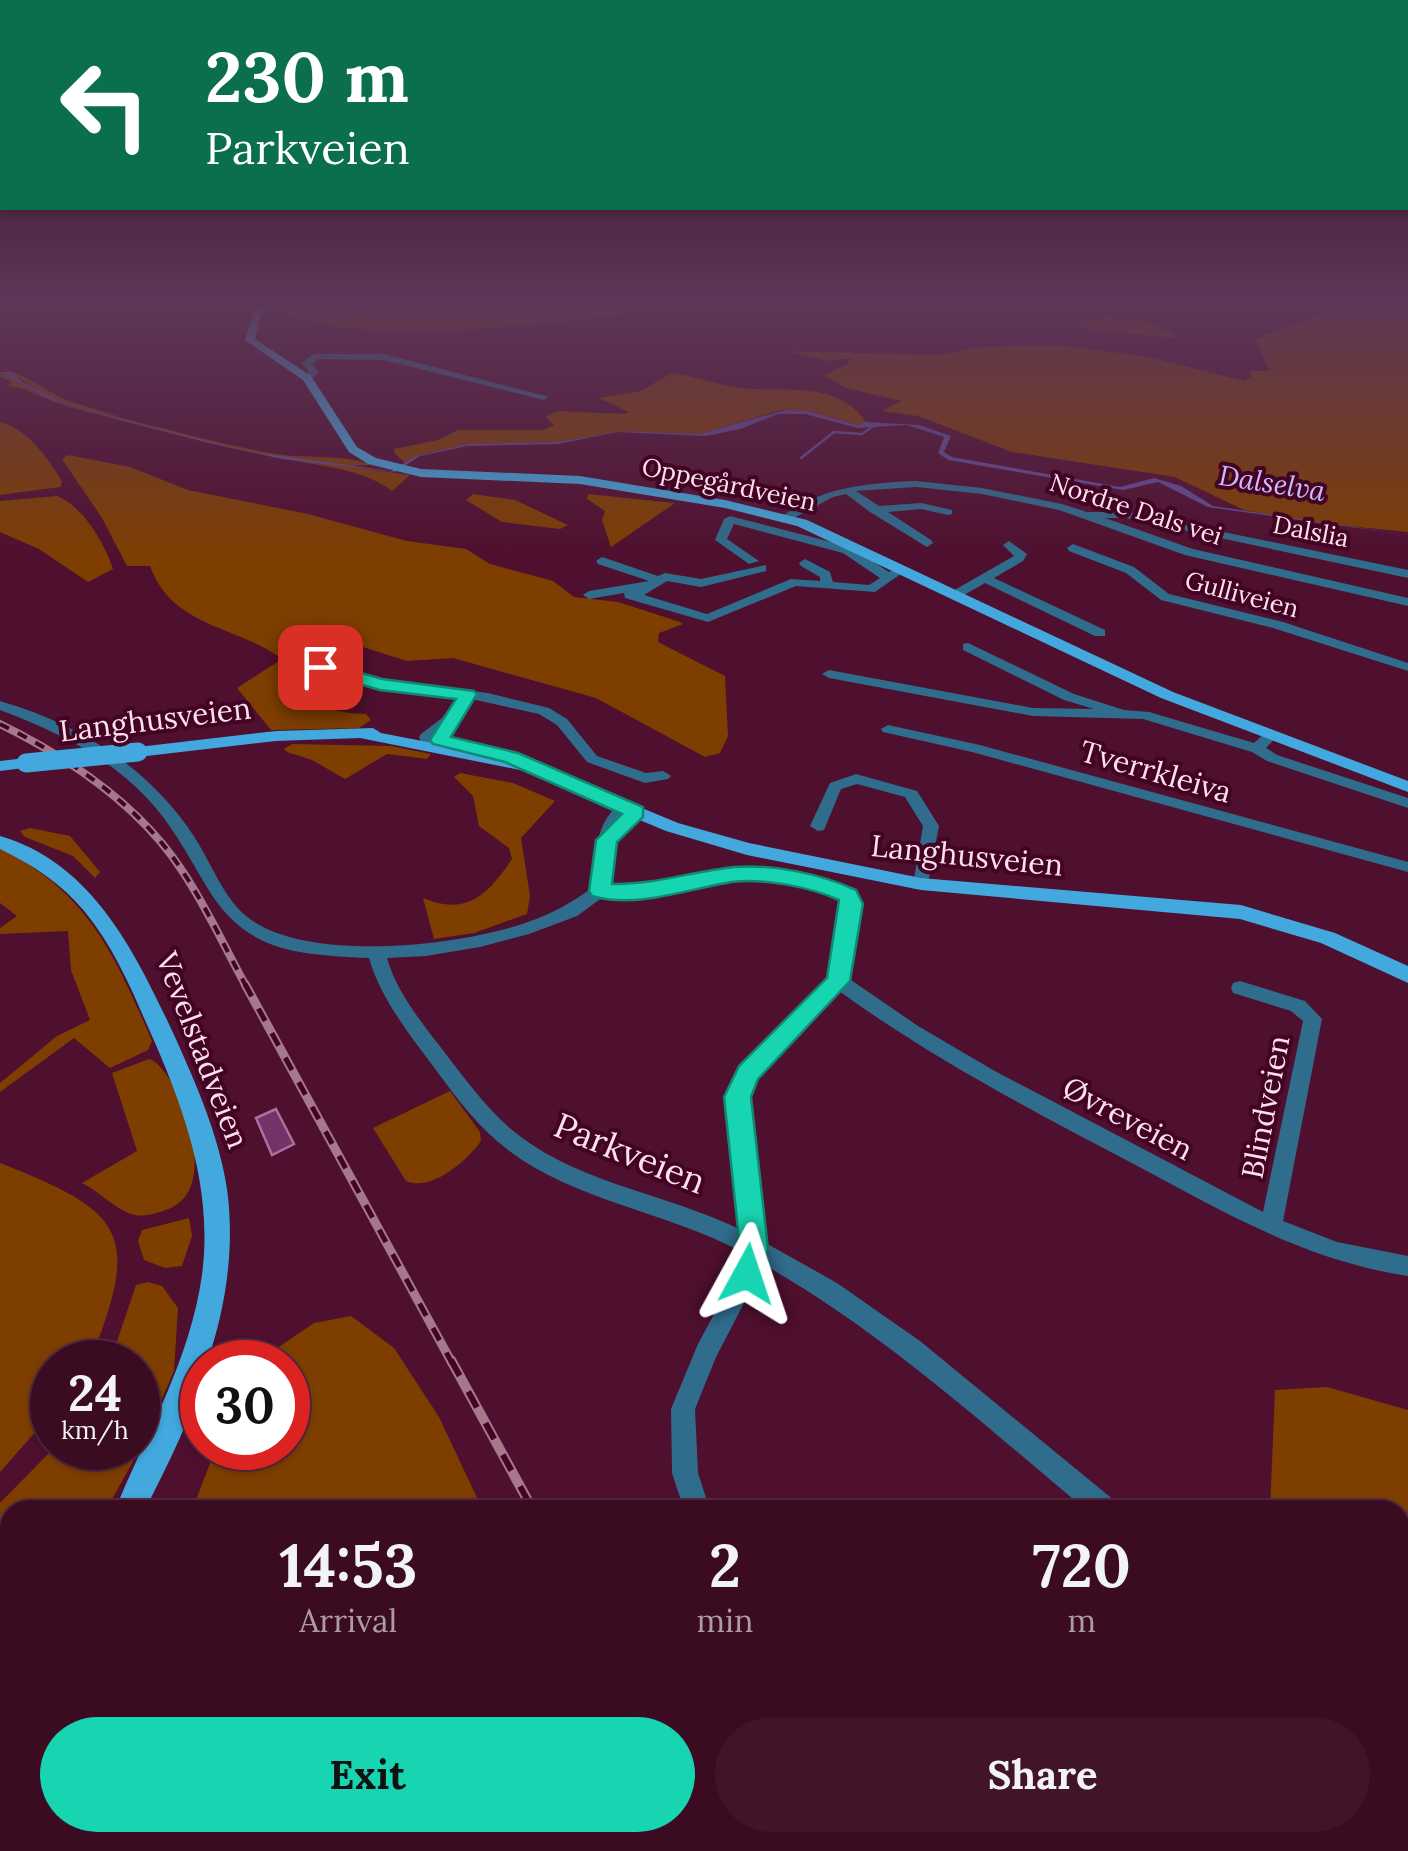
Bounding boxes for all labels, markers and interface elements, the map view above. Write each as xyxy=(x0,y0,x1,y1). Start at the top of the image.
text: 230 m xyxy=(205,32,409,121)
icon: left xyxy=(40,40,170,170)
text: Parkveien xyxy=(205,119,410,176)
street label: Oppegårdveien xyxy=(639,450,819,518)
water label: Dalselva xyxy=(1216,457,1328,509)
street label: Nordre Dals vei xyxy=(1046,466,1226,552)
street label: Dalslia xyxy=(1270,508,1352,554)
street label: Gulliveien xyxy=(1182,563,1302,625)
pin xyxy=(278,625,363,710)
icon: arrive xyxy=(293,640,348,695)
street label: Langhusveien xyxy=(57,688,253,751)
street label: Tverrkleiva xyxy=(1076,731,1236,811)
street label: Langhusveien xyxy=(869,826,1065,885)
street label: Vevelstadveien xyxy=(148,946,258,1153)
street label: Blindveien xyxy=(1233,1032,1297,1182)
street label: Øvreveien xyxy=(1056,1068,1200,1168)
street label: Parkveien xyxy=(548,1102,712,1204)
position arrow xyxy=(695,1222,799,1326)
speed limit sign: 30 xyxy=(180,1340,310,1470)
text: 24 xyxy=(68,1361,122,1425)
text: km/h xyxy=(61,1414,129,1446)
text: 14:53 xyxy=(279,1527,417,1603)
text: 2 xyxy=(709,1527,741,1603)
text: 720 xyxy=(1033,1527,1131,1603)
text: Arrival xyxy=(299,1600,397,1641)
text: min xyxy=(696,1600,753,1641)
text: m xyxy=(1067,1600,1096,1641)
button: Exit xyxy=(40,1717,695,1832)
button: Share xyxy=(715,1717,1370,1832)

